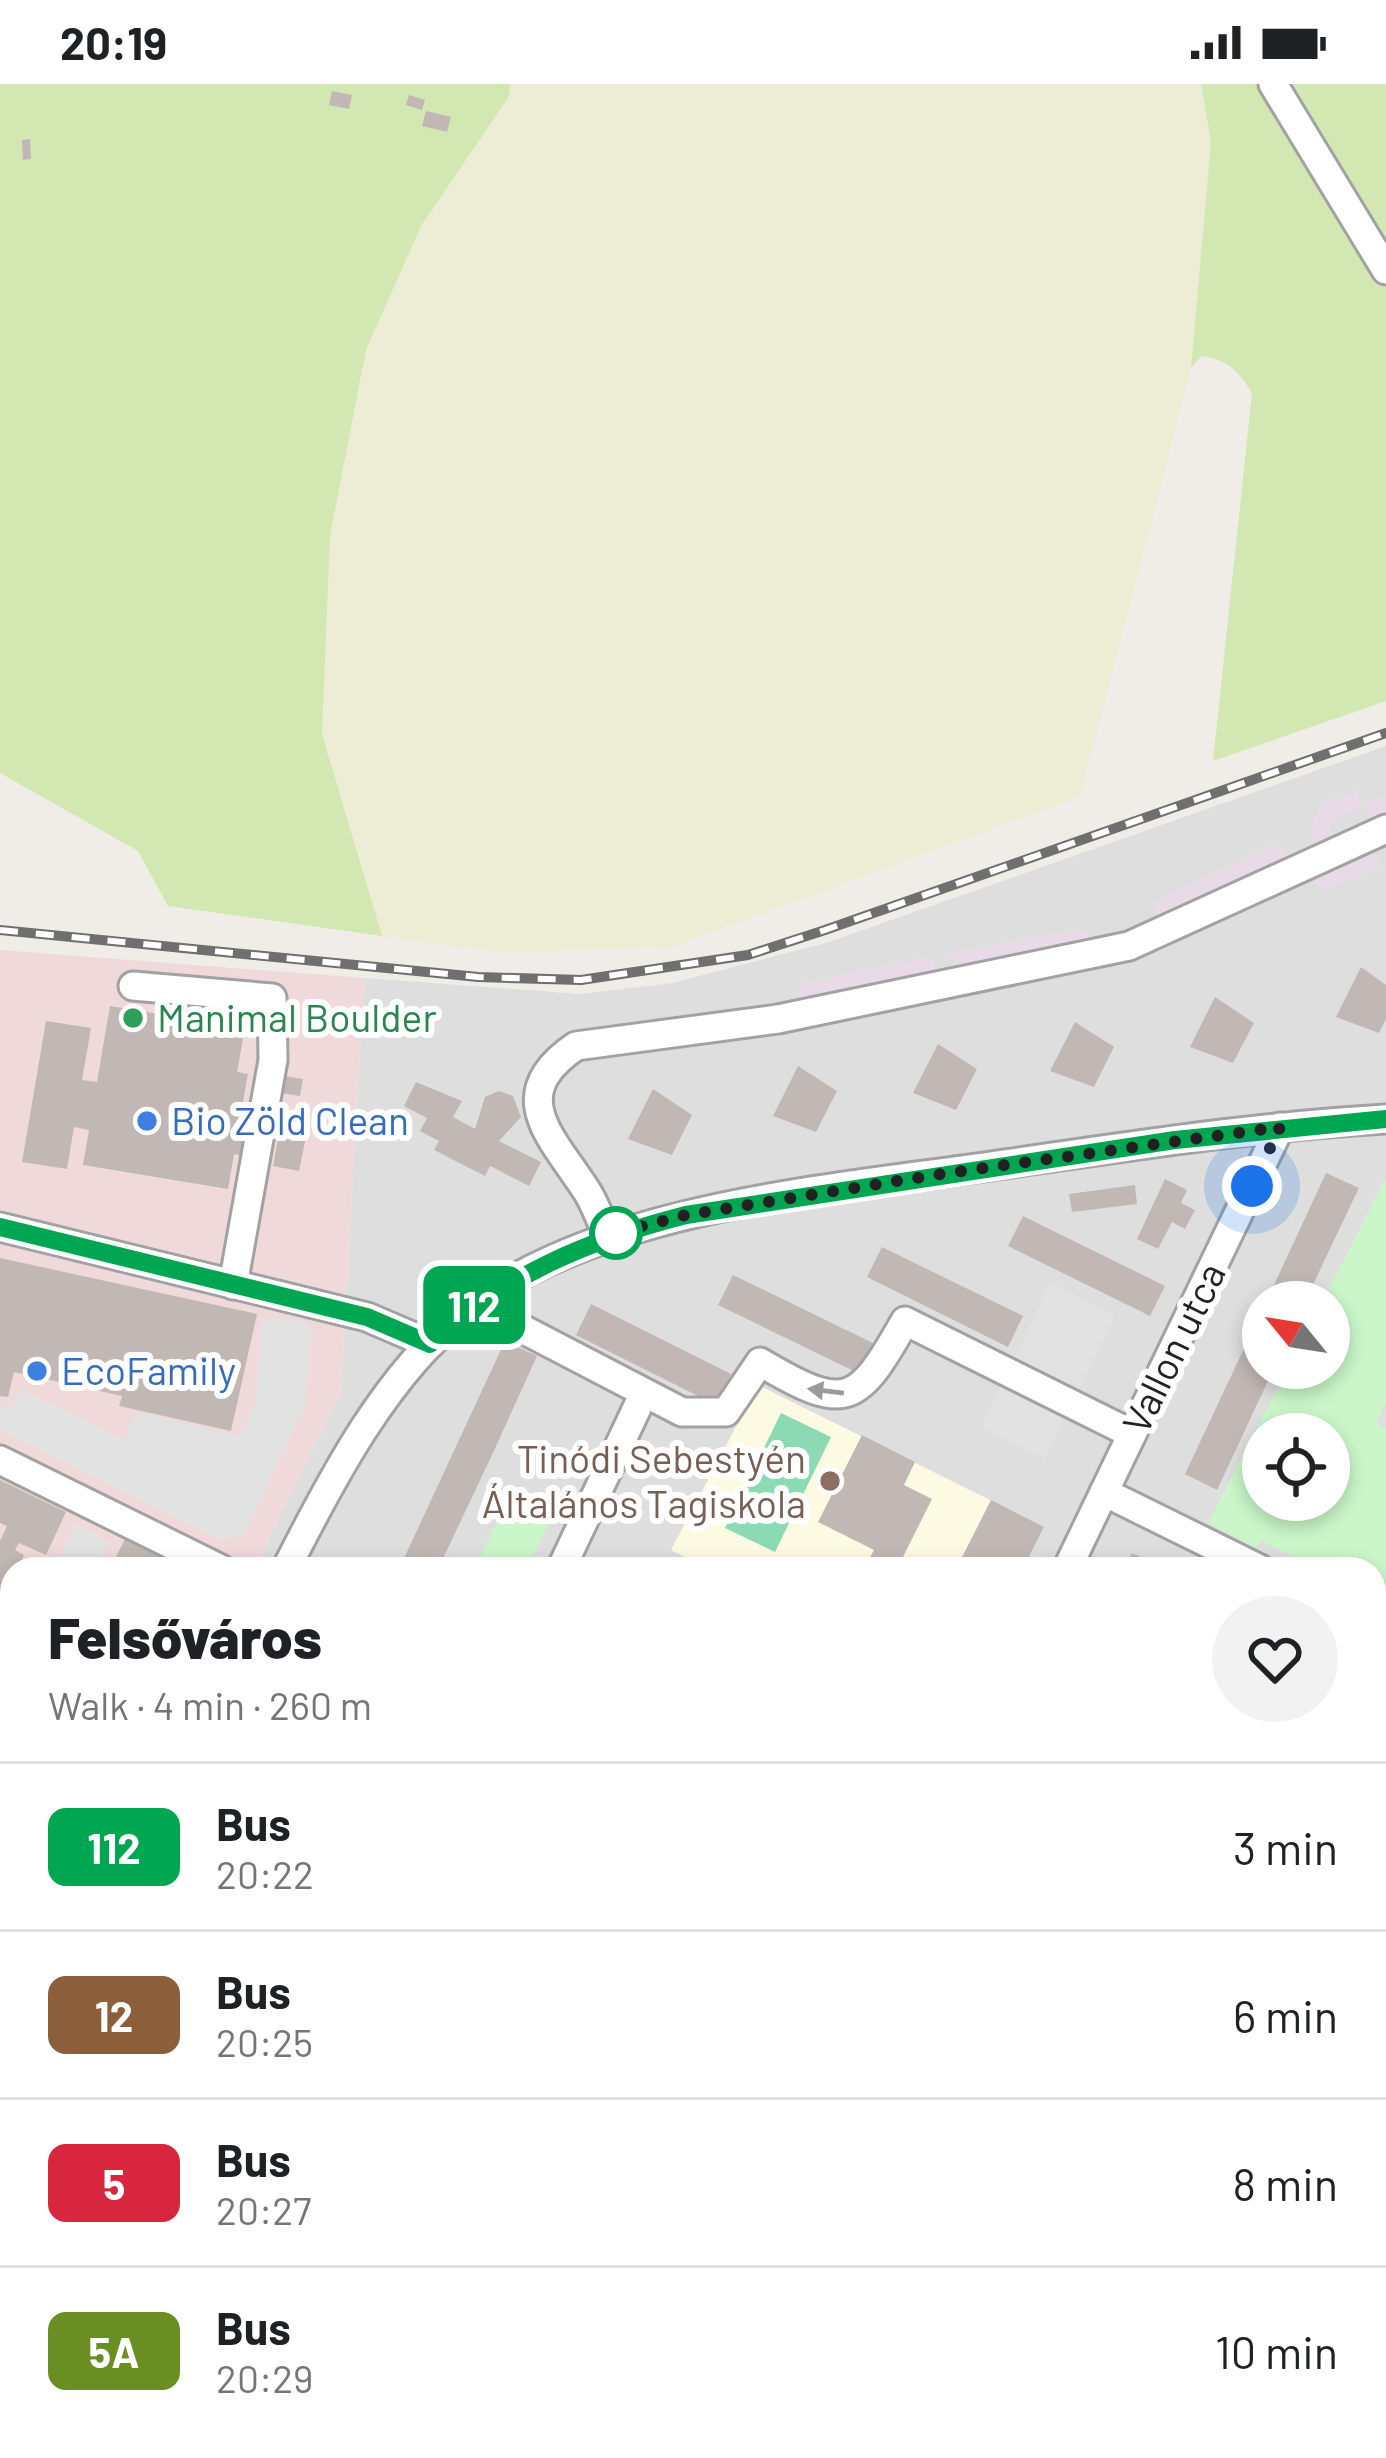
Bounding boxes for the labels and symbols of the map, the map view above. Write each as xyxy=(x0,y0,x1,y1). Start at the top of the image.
place label: Manimal Boulder xyxy=(157,993,437,1040)
marker: Manimal Boulder xyxy=(120,1005,146,1031)
place label: Bio Zöld Clean xyxy=(171,1096,409,1143)
marker: Bio Zöld Clean xyxy=(134,1108,160,1134)
your location xyxy=(1222,1156,1282,1216)
unlabelled marker xyxy=(591,1208,641,1258)
street label: Vallon utca xyxy=(1111,1254,1234,1440)
line badge: 112 xyxy=(405,1266,543,1344)
north arrow xyxy=(1242,1281,1350,1389)
place label: EcoFamily xyxy=(61,1346,236,1393)
marker: EcoFamily xyxy=(24,1358,50,1384)
one-way arrow xyxy=(807,1382,845,1401)
place label: Tinódi Sebestyén Általános Tagiskola xyxy=(482,1434,806,1526)
marker: Tinódi Sebestyén Általános Tagiskola xyxy=(817,1468,843,1494)

